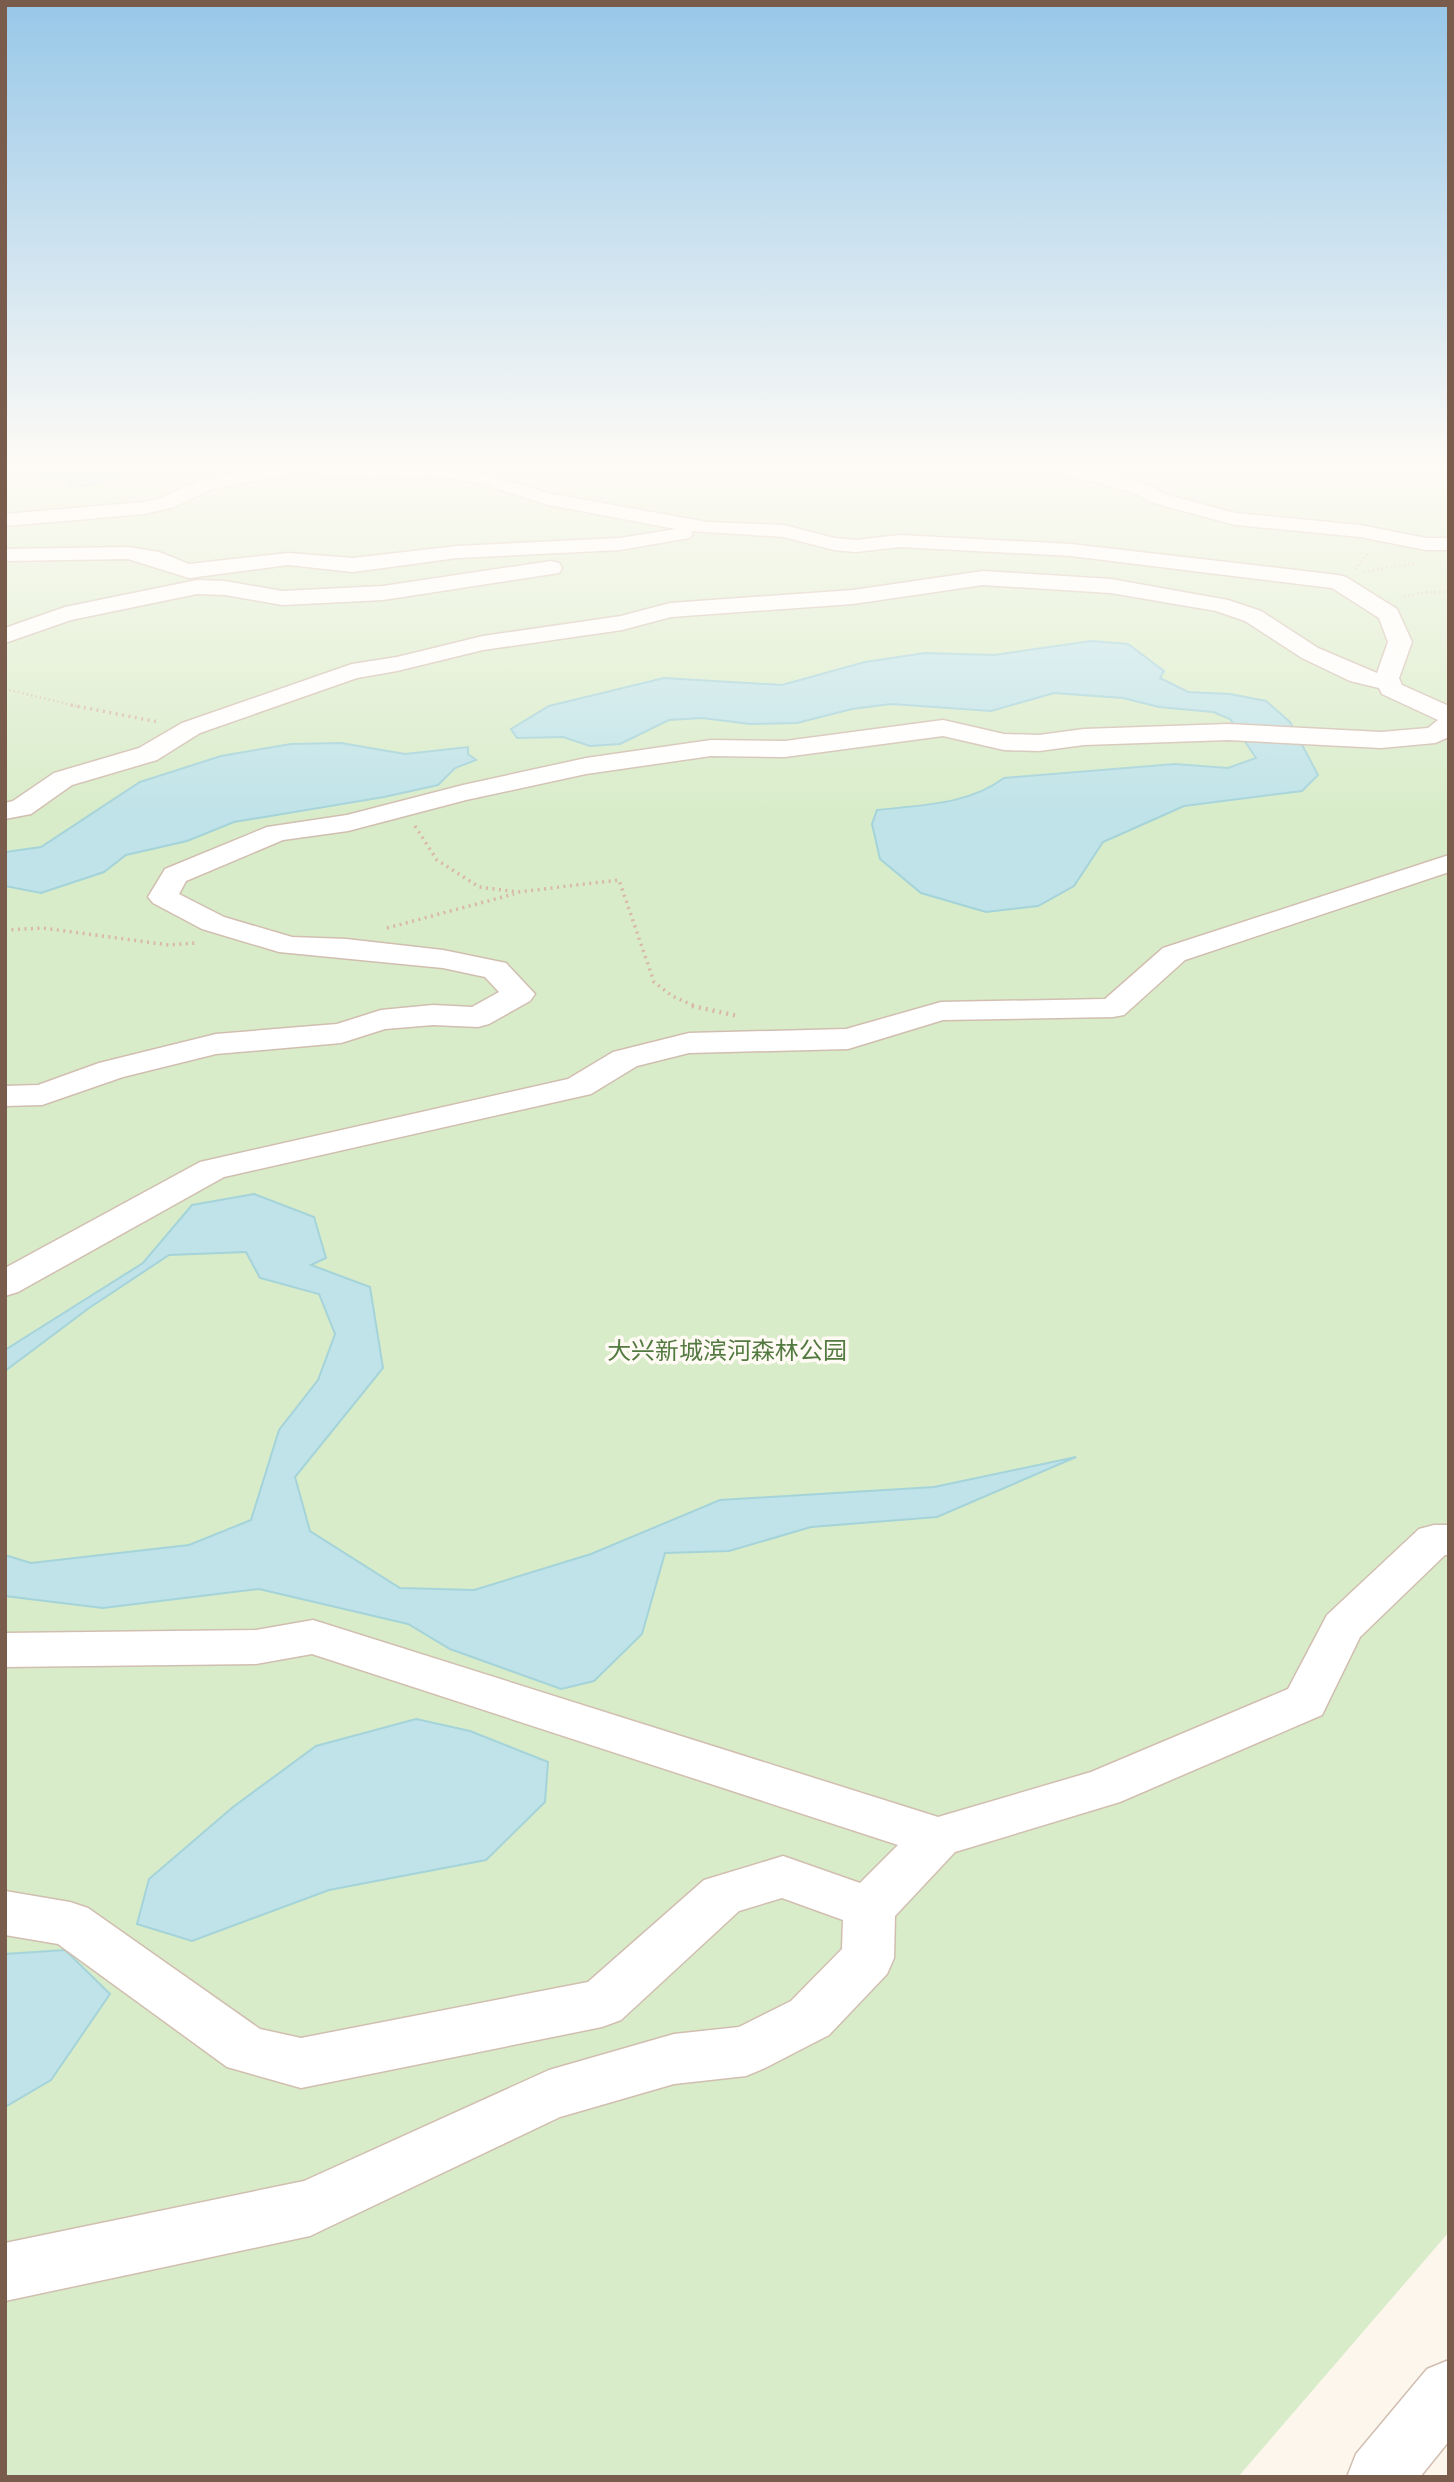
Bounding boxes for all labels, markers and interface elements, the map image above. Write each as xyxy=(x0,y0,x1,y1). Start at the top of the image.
park label: 大兴新城滨河森林公园 xyxy=(607,1338,847,1364)

